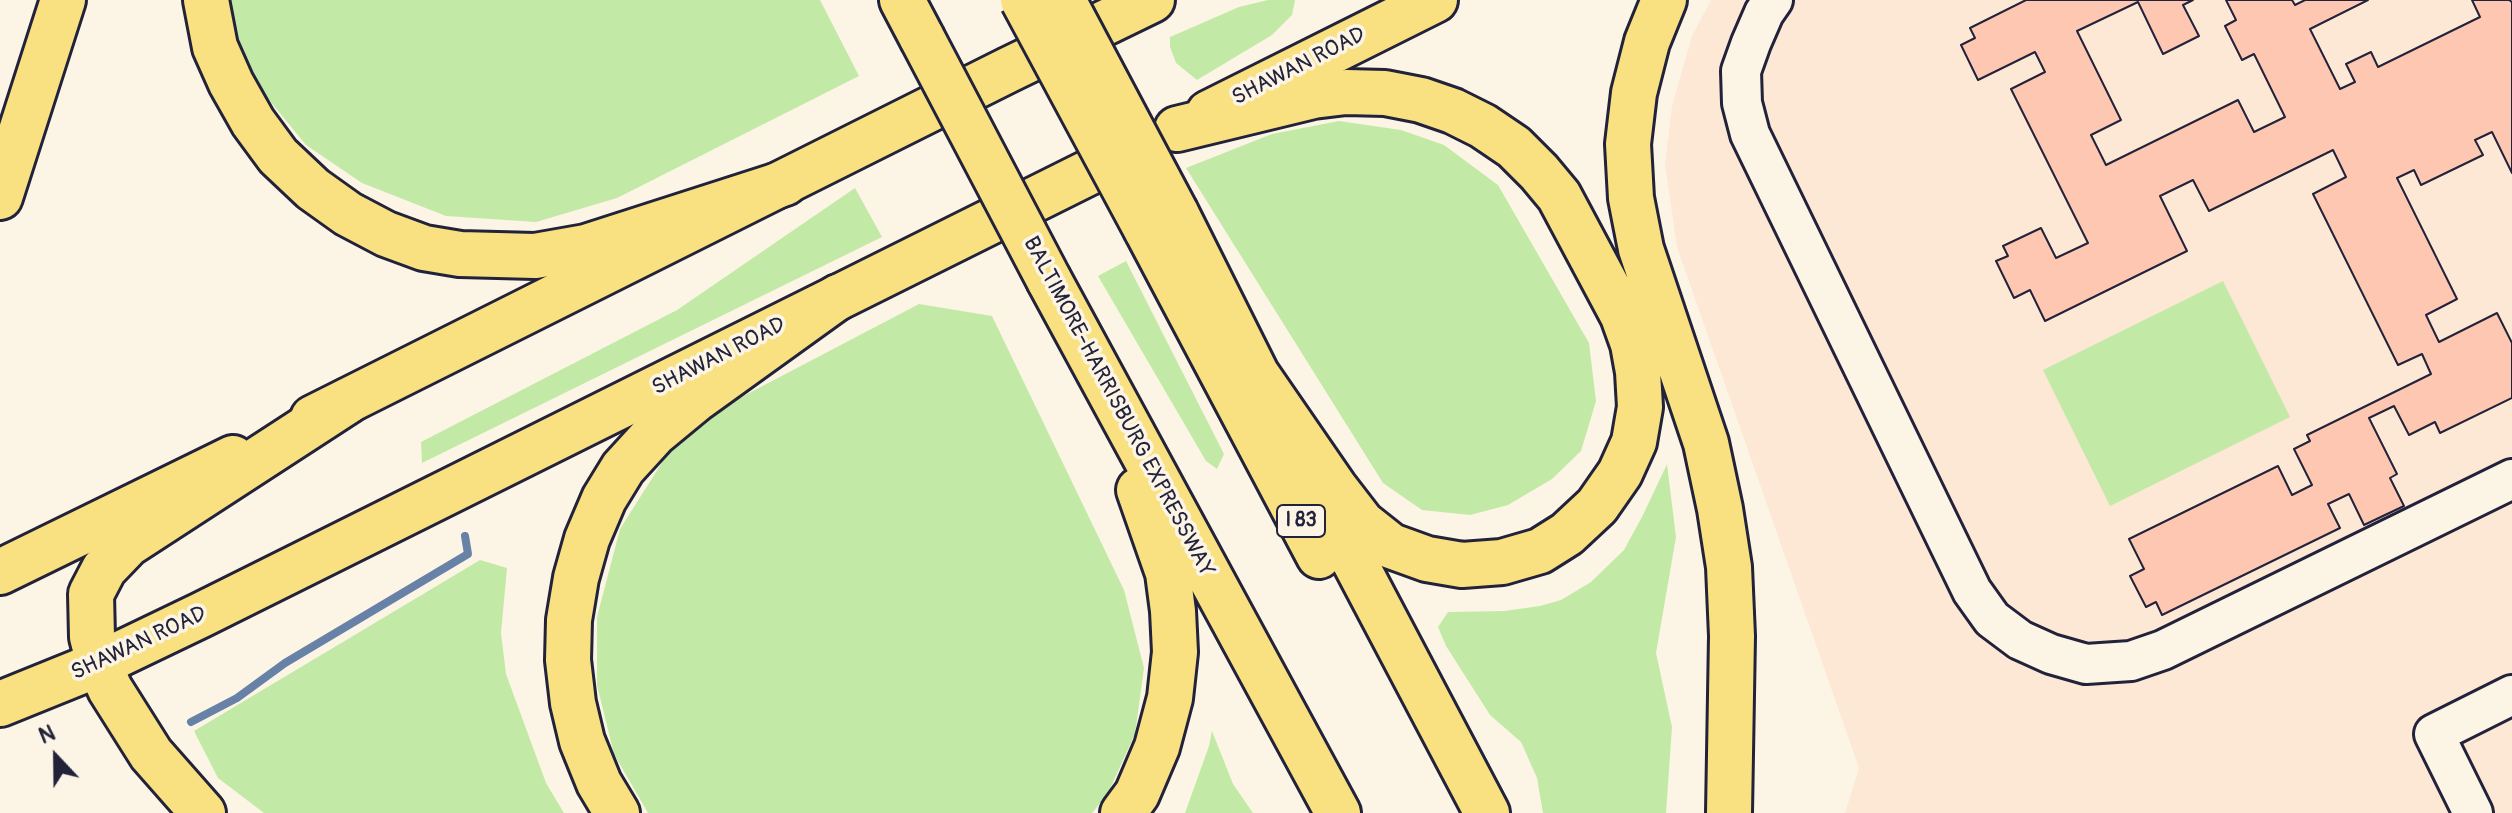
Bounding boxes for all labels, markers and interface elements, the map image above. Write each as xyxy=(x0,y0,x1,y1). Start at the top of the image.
street label: SHAWAN ROAD xyxy=(1228,22,1370,112)
street label: BALTIMORE-HARRISBURG EXPRESSWAY xyxy=(1017,232,1219,582)
street label: SHAWAN ROAD xyxy=(648,312,790,402)
road number: I 83 xyxy=(1277,505,1325,537)
street label: SHAWAN ROAD xyxy=(67,601,211,687)
north arrow xyxy=(16,717,96,797)
text: N xyxy=(35,719,59,751)

